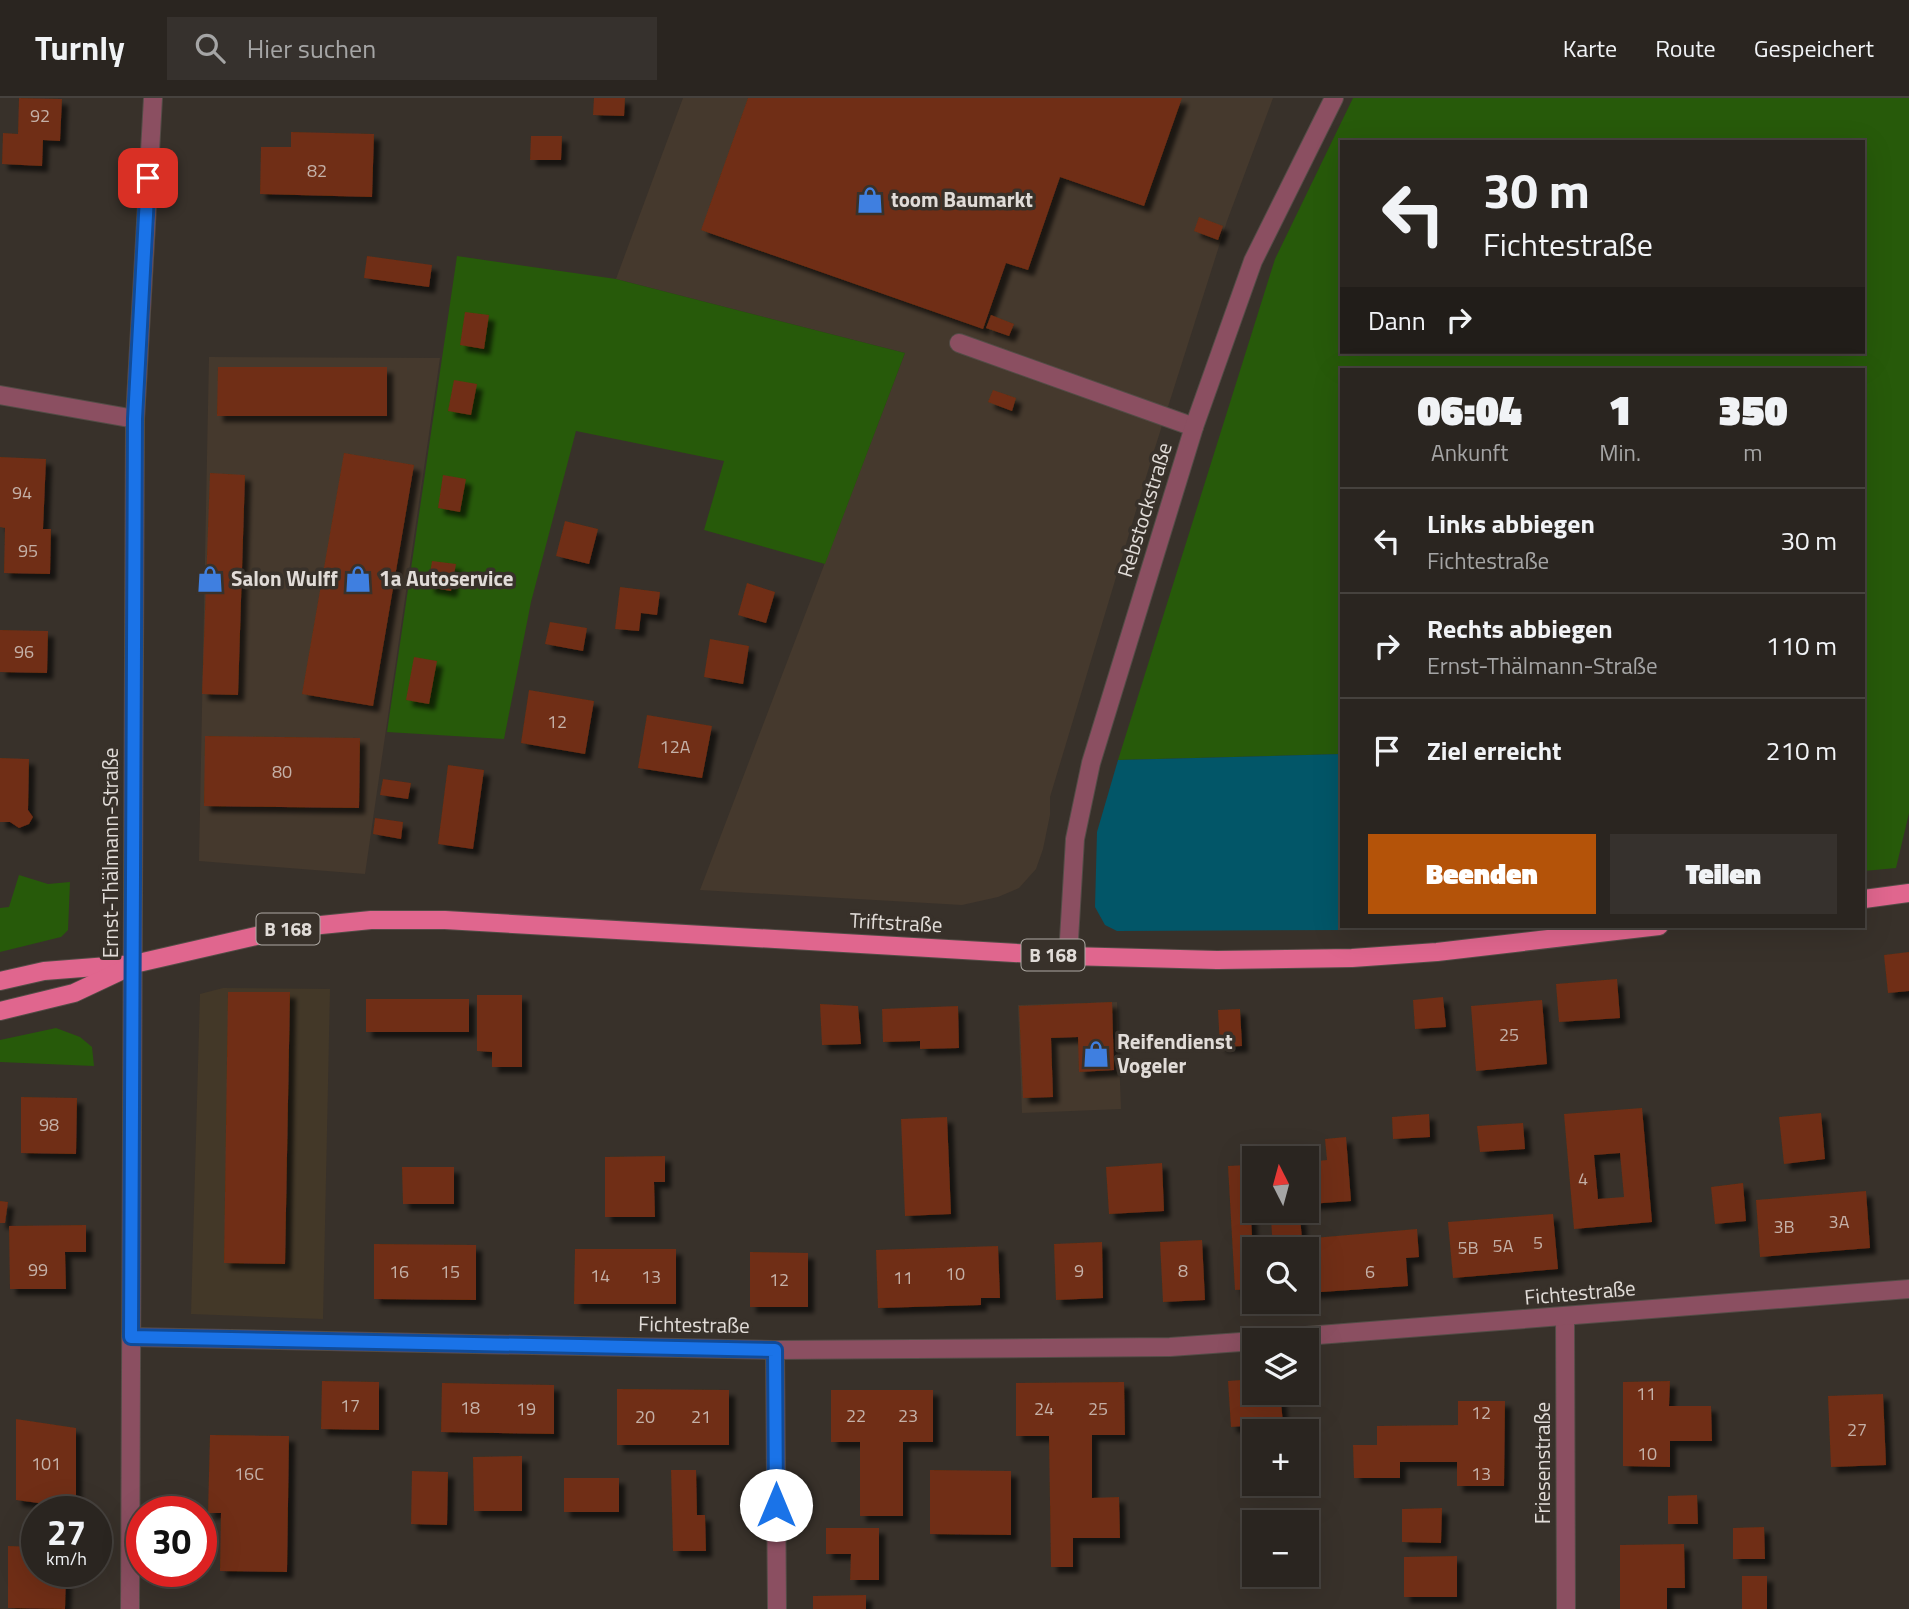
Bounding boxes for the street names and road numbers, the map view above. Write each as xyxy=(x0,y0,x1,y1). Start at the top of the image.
street label: Rebstockstraße xyxy=(1108,438,1180,581)
street label: Ernst-Thälmann-Straße xyxy=(94,748,126,958)
street label: Triftstraße xyxy=(849,904,943,940)
road number: B 168 xyxy=(256,914,320,944)
road number: B 168 xyxy=(1021,940,1084,970)
street label: Fichtestraße xyxy=(1523,1271,1637,1313)
street label: Fichtestraße xyxy=(638,1307,750,1341)
street label: Friesenstraße xyxy=(1526,1402,1558,1524)

